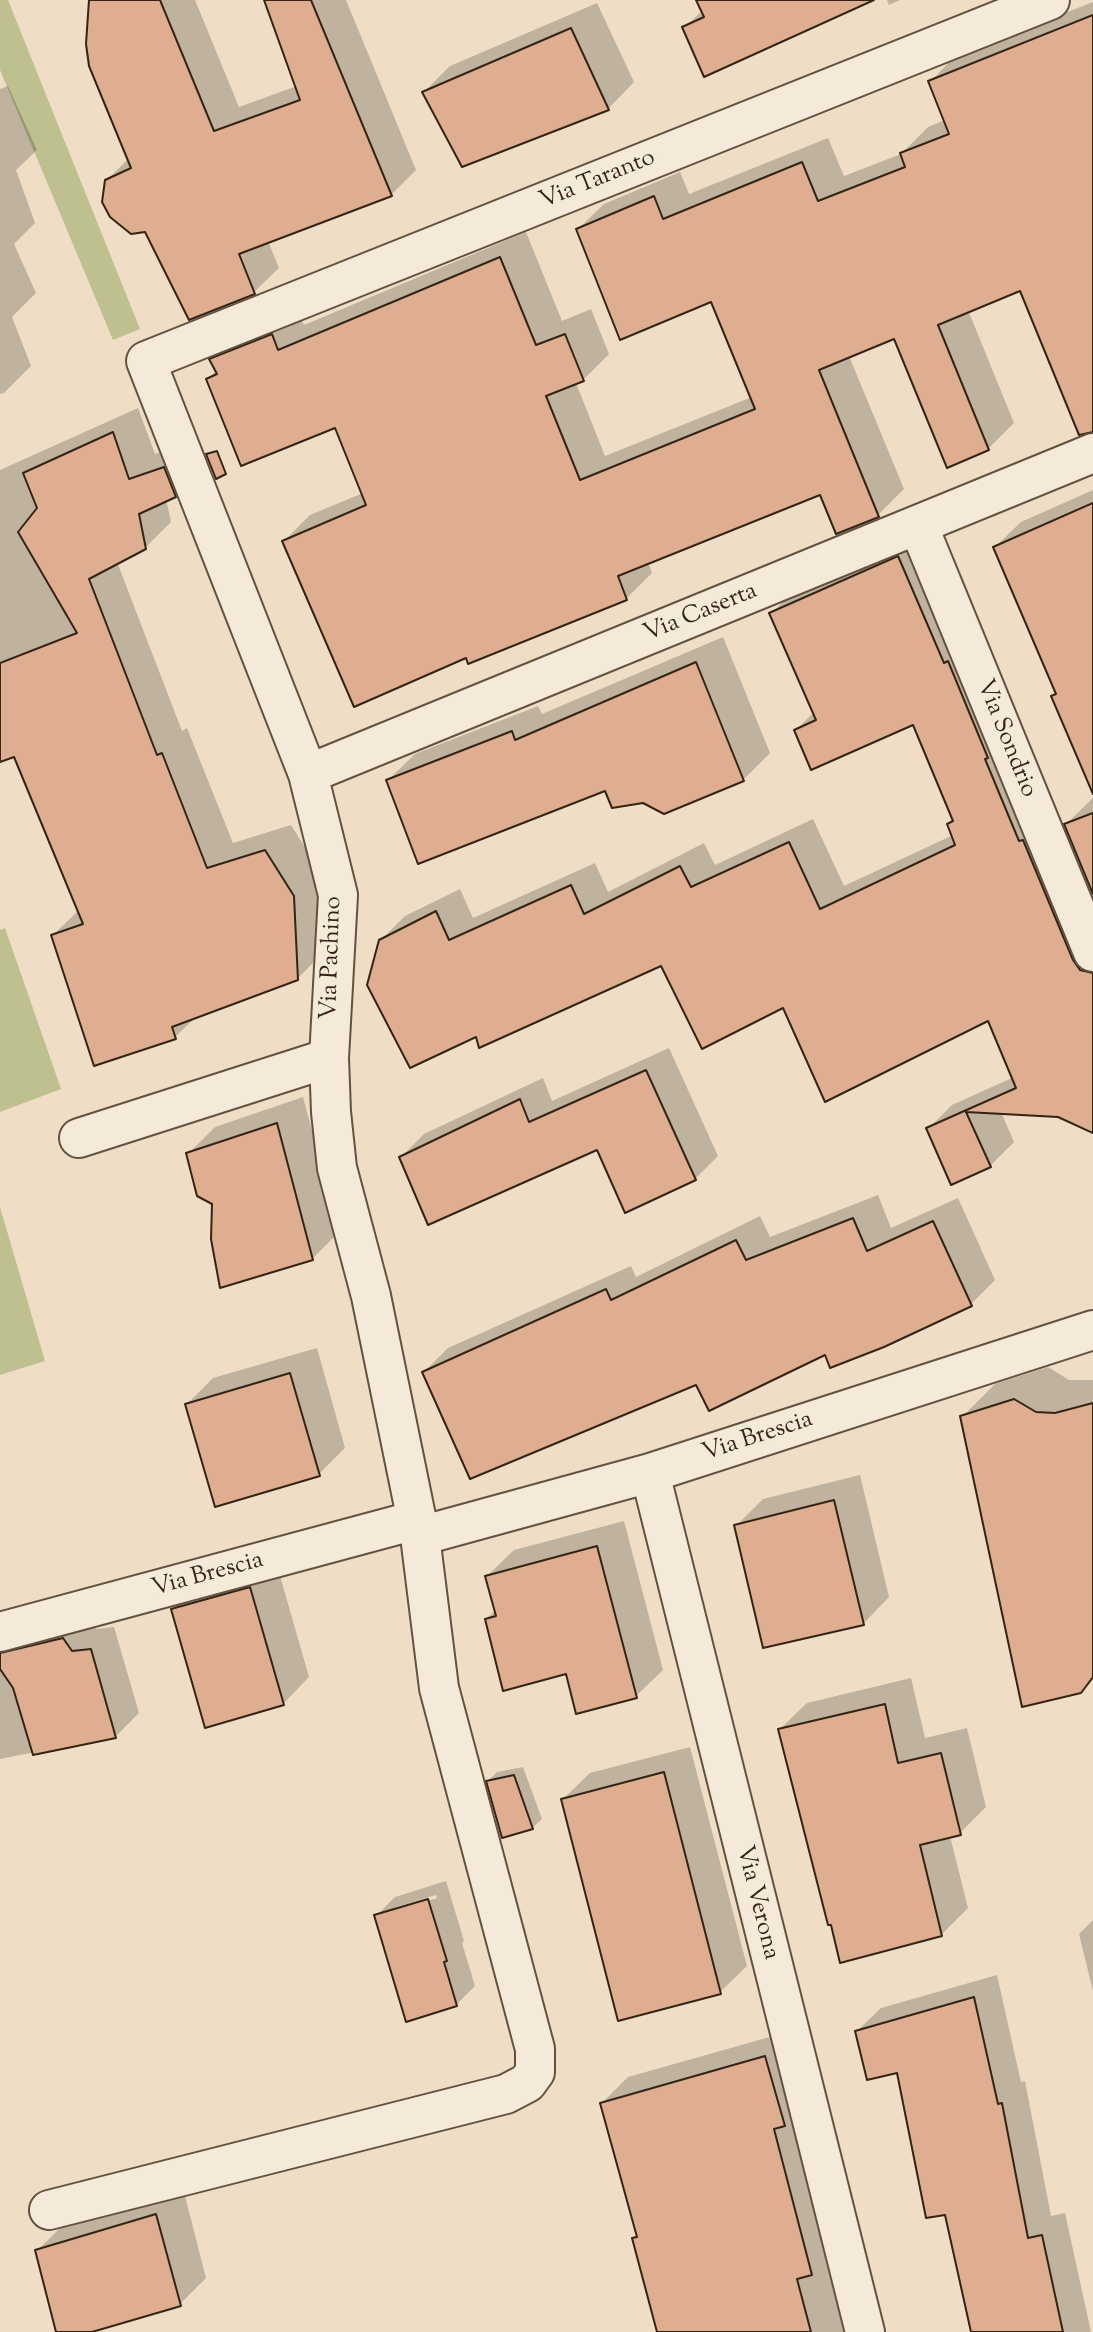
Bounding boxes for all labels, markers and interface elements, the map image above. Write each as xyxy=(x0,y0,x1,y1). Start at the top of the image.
street label: Via Taranto xyxy=(536,145,660,217)
street label: Via Caserta xyxy=(640,578,762,650)
street label: Via Sondrio xyxy=(968,676,1042,802)
street label: Via Pachino xyxy=(316,896,350,1020)
street label: Via Brescia xyxy=(699,1407,817,1469)
street label: Via Brescia xyxy=(149,1547,267,1605)
street label: Via Verona xyxy=(728,1843,784,1963)

